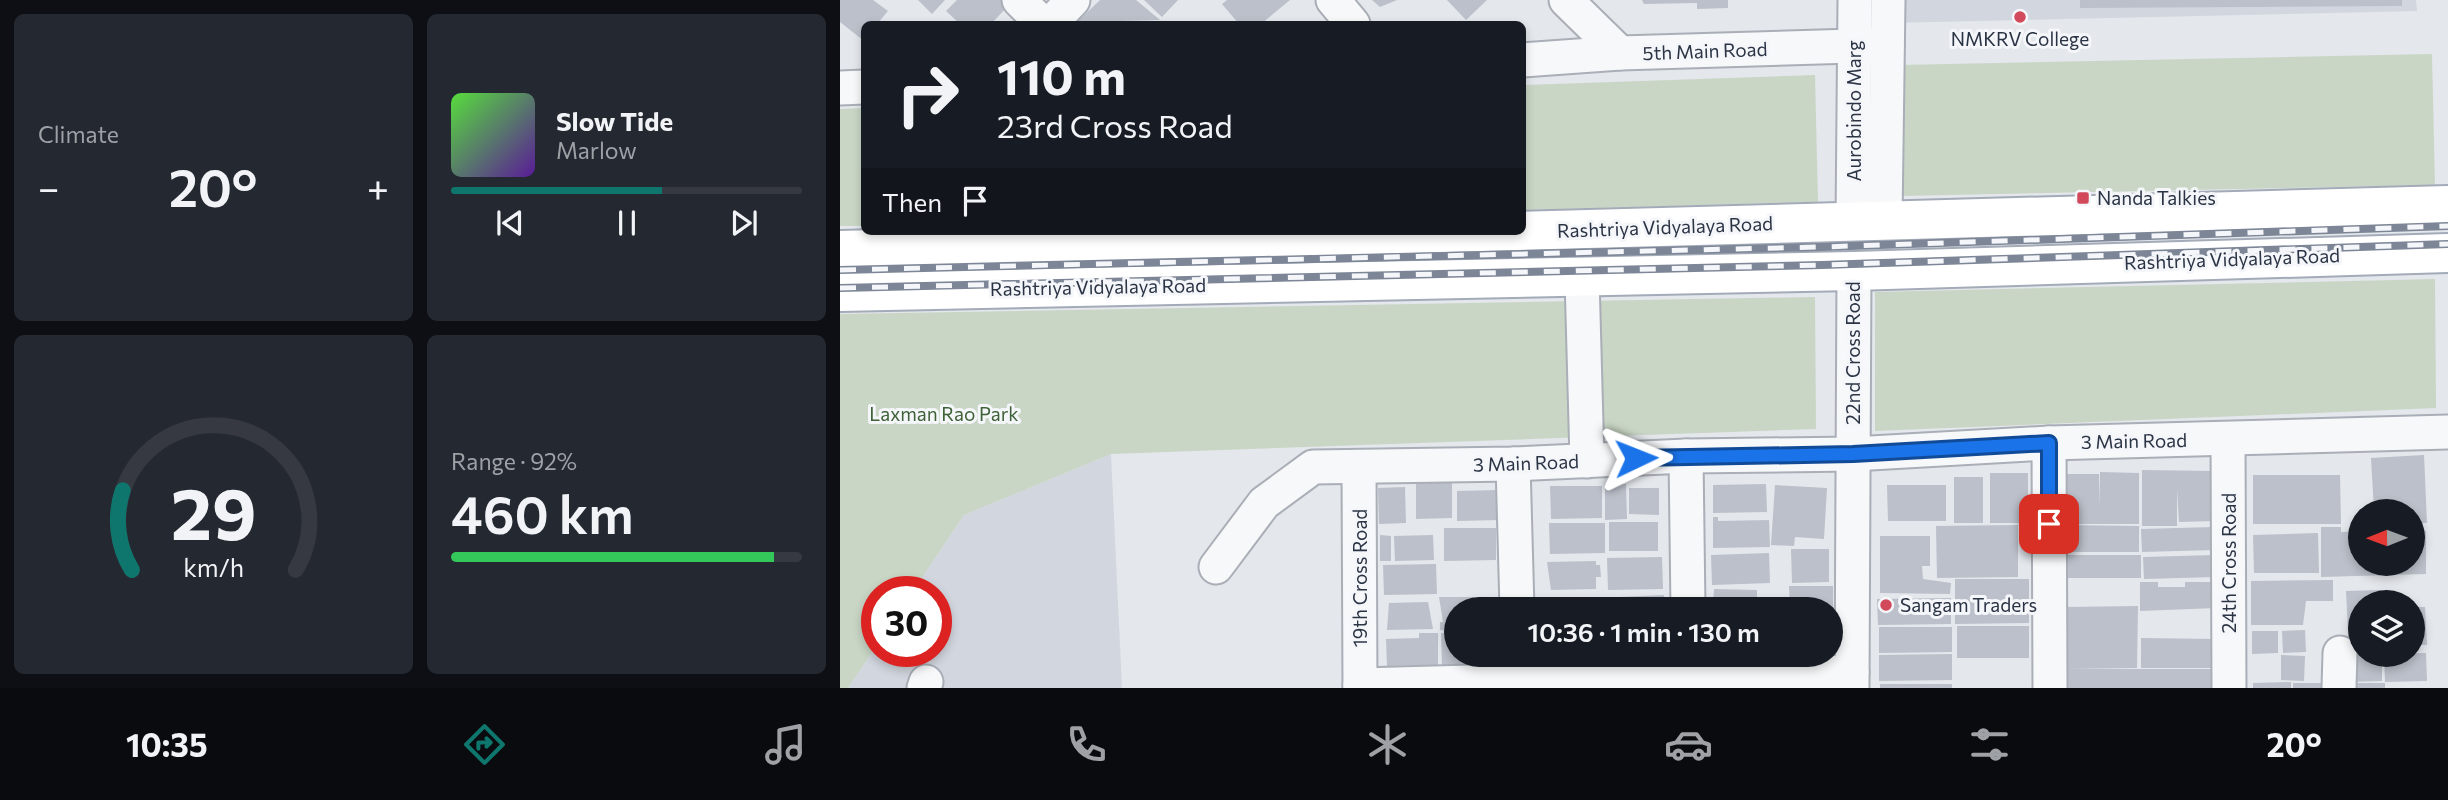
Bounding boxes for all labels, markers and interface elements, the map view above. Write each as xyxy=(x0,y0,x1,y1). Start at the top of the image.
marker: NMKRV College xyxy=(2012,9,2028,25)
place label: NMKRV College xyxy=(1951,27,2089,50)
street label: 5th Main Road xyxy=(1642,37,1768,64)
street label: Aurobindo Marg xyxy=(1842,41,1865,181)
text: 110 m xyxy=(997,45,1126,105)
icon: right xyxy=(882,49,973,140)
text: Slow Tide xyxy=(556,105,673,136)
text: 23rd Cross Road xyxy=(997,105,1233,145)
text: Climate xyxy=(38,120,119,148)
text: Marlow xyxy=(556,136,637,164)
text: 20° xyxy=(169,154,258,218)
text: − xyxy=(38,163,60,210)
text: + xyxy=(367,163,389,210)
icon: arrive xyxy=(956,182,994,220)
text: Then xyxy=(882,186,942,217)
place label: Nanda Talkies xyxy=(2097,186,2216,209)
marker: Nanda Talkies xyxy=(2075,190,2091,206)
icon: previous xyxy=(491,204,529,242)
icon: pause xyxy=(608,204,646,242)
icon: next xyxy=(725,204,763,242)
street label: Rashtriya Vidyalaya Road xyxy=(1557,211,1773,242)
street label: Rashtriya Vidyalaya Road xyxy=(2124,243,2340,274)
street label: Rashtriya Vidyalaya Road xyxy=(990,273,1206,300)
street label: 22nd Cross Road xyxy=(1841,281,1864,425)
park label: Laxman Rao Park xyxy=(869,402,1019,425)
position arrow xyxy=(1599,421,1673,495)
street label: 3 Main Road xyxy=(2081,428,2187,453)
text: Range · 92% xyxy=(451,447,577,475)
street label: 3 Main Road xyxy=(1473,449,1579,476)
text: 29 xyxy=(171,467,256,556)
text: 460 km xyxy=(451,481,634,545)
street label: 24th Cross Road xyxy=(2217,493,2240,633)
pin xyxy=(2019,494,2079,554)
north arrow xyxy=(2348,499,2426,576)
map controls xyxy=(2348,499,2425,667)
icon: arrive xyxy=(2030,505,2068,543)
street label: 19th Cross Road xyxy=(1348,509,1371,647)
text: km/h xyxy=(183,552,244,582)
speed limit sign: 30 xyxy=(861,576,952,667)
button: layers xyxy=(2348,590,2425,667)
place label: Sangam Traders xyxy=(1900,593,2037,616)
marker: Sangam Traders xyxy=(1878,597,1894,613)
text: 10:36 · 1 min · 130 m xyxy=(1527,616,1760,647)
icon: directions xyxy=(460,720,509,769)
icon: music xyxy=(761,720,810,769)
icon: phone xyxy=(1062,720,1111,769)
icon: climate xyxy=(1363,720,1412,769)
icon: car xyxy=(1664,720,1713,769)
icon: filters xyxy=(1965,720,2014,769)
text: 10:35 xyxy=(126,724,208,764)
text: 20° xyxy=(2267,724,2322,764)

